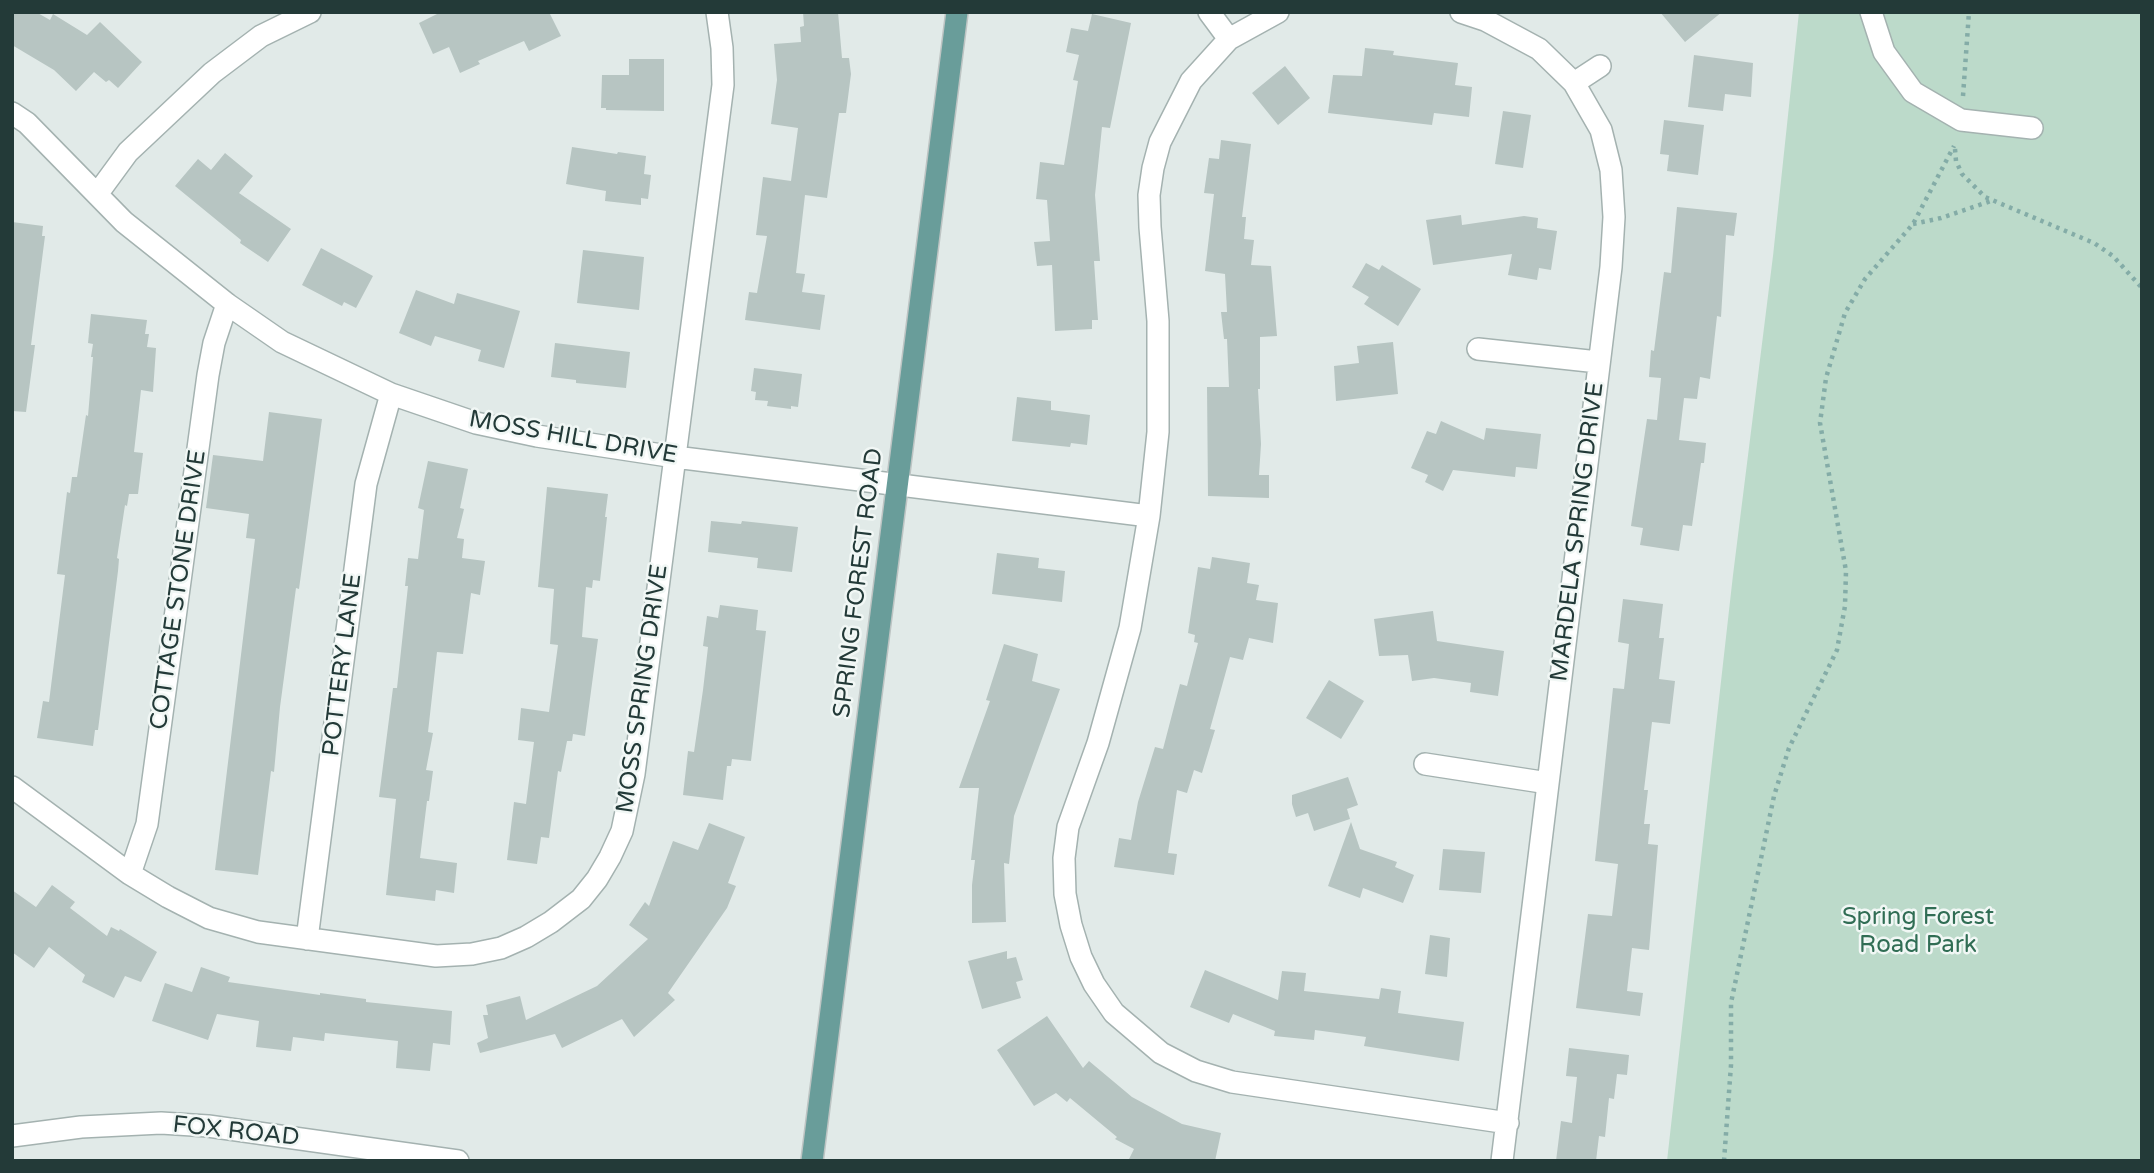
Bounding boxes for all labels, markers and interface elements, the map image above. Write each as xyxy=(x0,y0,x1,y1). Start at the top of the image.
street label: MARDELA SPRING DRIVE xyxy=(1545,381,1611,683)
street label: MOSS HILL DRIVE xyxy=(466,405,680,471)
street label: SPRING FOREST ROAD xyxy=(828,447,890,719)
street label: COTTAGE STONE DRIVE xyxy=(145,448,213,732)
street label: MOSS SPRING DRIVE xyxy=(611,563,675,815)
street label: POTTERY LANE xyxy=(317,572,369,758)
park label: Spring Forest Road Park xyxy=(1842,904,1994,960)
street label: FOX ROAD xyxy=(171,1111,301,1153)

